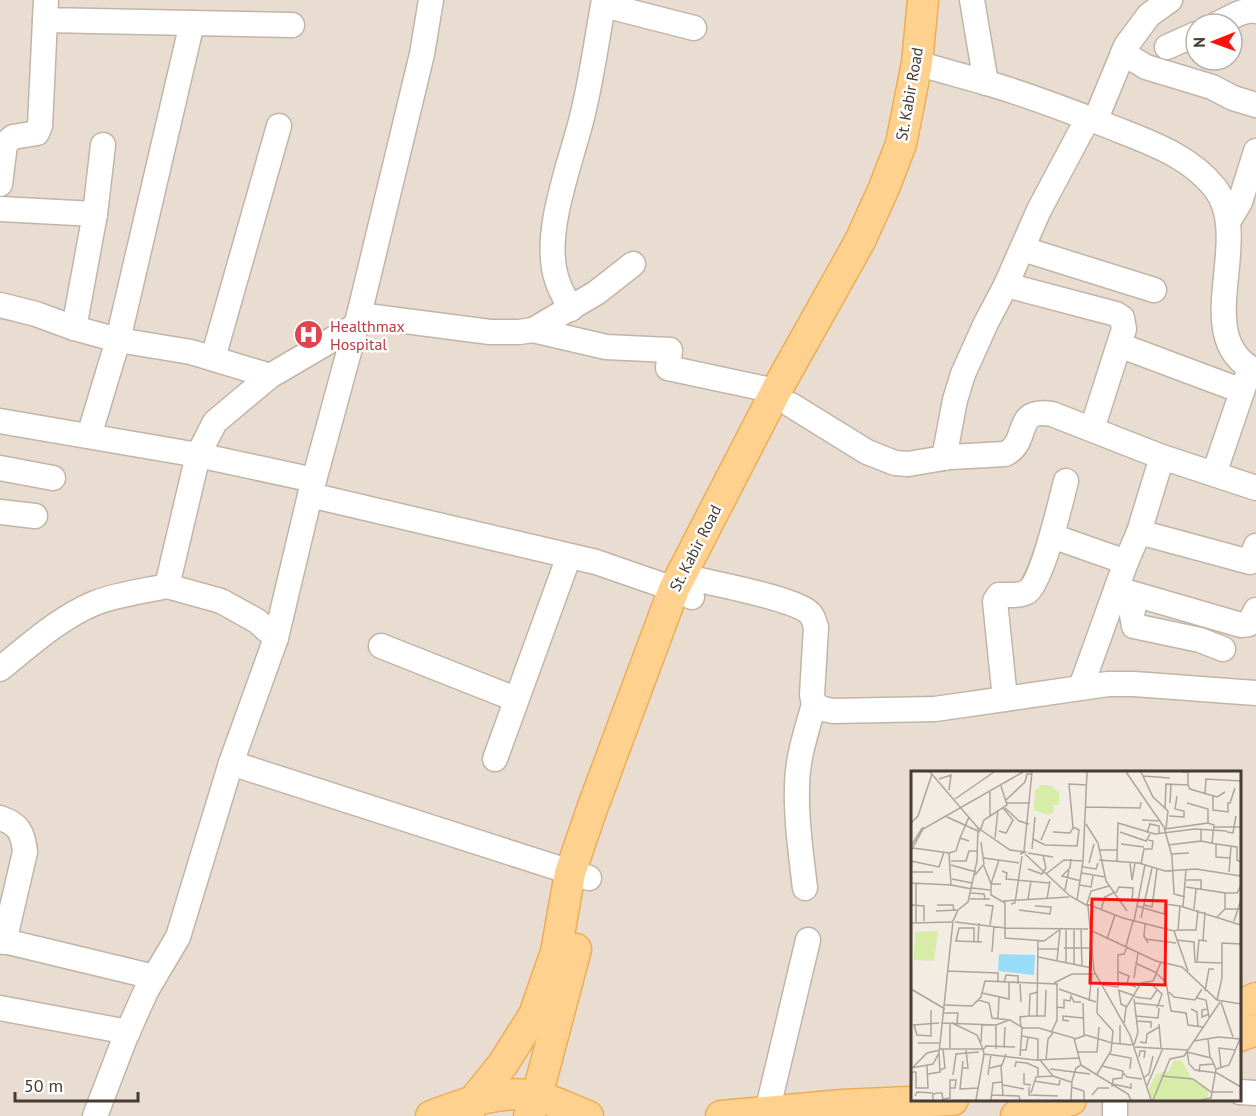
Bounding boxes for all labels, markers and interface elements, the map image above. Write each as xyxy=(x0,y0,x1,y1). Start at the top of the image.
north arrow xyxy=(1184,12,1244,72)
text: N xyxy=(1189,37,1209,48)
street label: St. Kabir Road xyxy=(891,46,927,142)
place label: Healthmax Hospital xyxy=(330,316,405,354)
hospital icon: Healthmax Hospital xyxy=(293,319,325,351)
street label: St. Kabir Road xyxy=(665,501,725,595)
inset map xyxy=(911,771,1241,1101)
scale bar xyxy=(15,1065,138,1103)
text: 50 m xyxy=(24,1074,63,1097)

